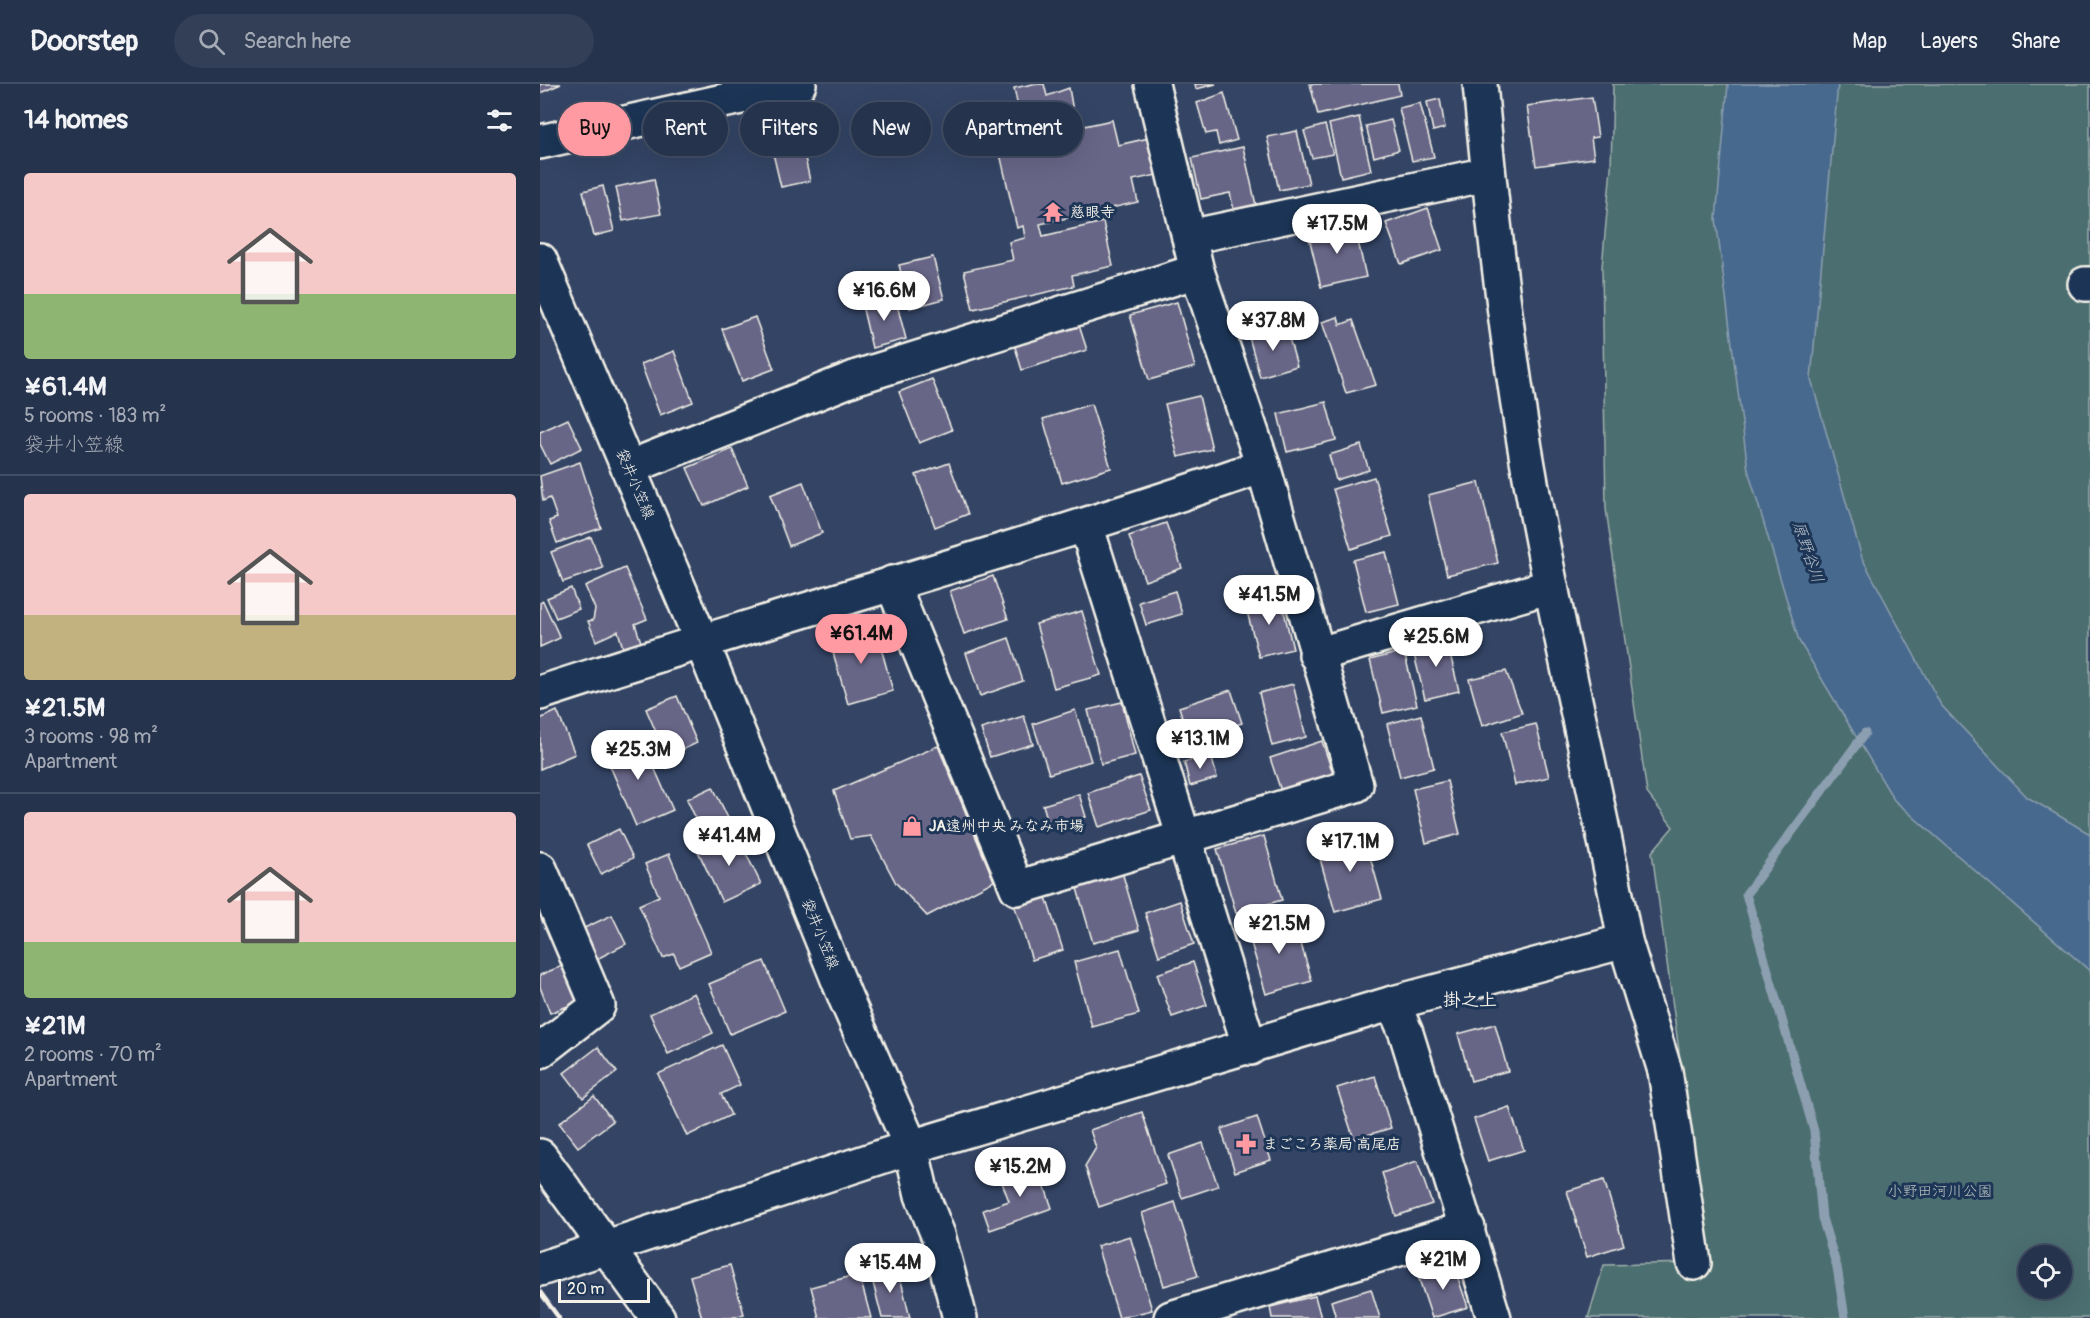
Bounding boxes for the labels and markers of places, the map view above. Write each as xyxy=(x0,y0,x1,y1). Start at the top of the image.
temple icon: 慈眼寺 xyxy=(1041,200,1065,224)
place label: 慈眼寺 xyxy=(1070,203,1115,222)
pin: ¥17.5M xyxy=(1288,204,1386,255)
pin: ¥16.6M xyxy=(835,271,933,322)
pin: ¥37.8M xyxy=(1224,301,1322,352)
pin: ¥41.5M xyxy=(1220,575,1318,626)
pin: ¥61.4M xyxy=(812,614,910,665)
pin: ¥25.6M xyxy=(1387,617,1485,668)
pin: ¥13.1M xyxy=(1151,719,1249,770)
pin: ¥25.3M xyxy=(589,730,687,781)
shop icon: JA遠州中央 みなみ市場 xyxy=(900,814,924,838)
pin: ¥41.4M xyxy=(680,816,778,867)
place label: JA遠州中央 みなみ市場 xyxy=(929,817,1084,836)
pin: ¥17.1M xyxy=(1301,822,1399,873)
pin: ¥21.5M xyxy=(1230,904,1328,955)
pharmacy icon: まごころ薬局 高尾店 xyxy=(1234,1132,1258,1156)
place label: まごころ薬局 高尾店 xyxy=(1263,1135,1401,1154)
pin: ¥15.2M xyxy=(971,1147,1069,1198)
pin: ¥21M xyxy=(1407,1240,1479,1291)
pin: ¥15.4M xyxy=(841,1243,939,1294)

